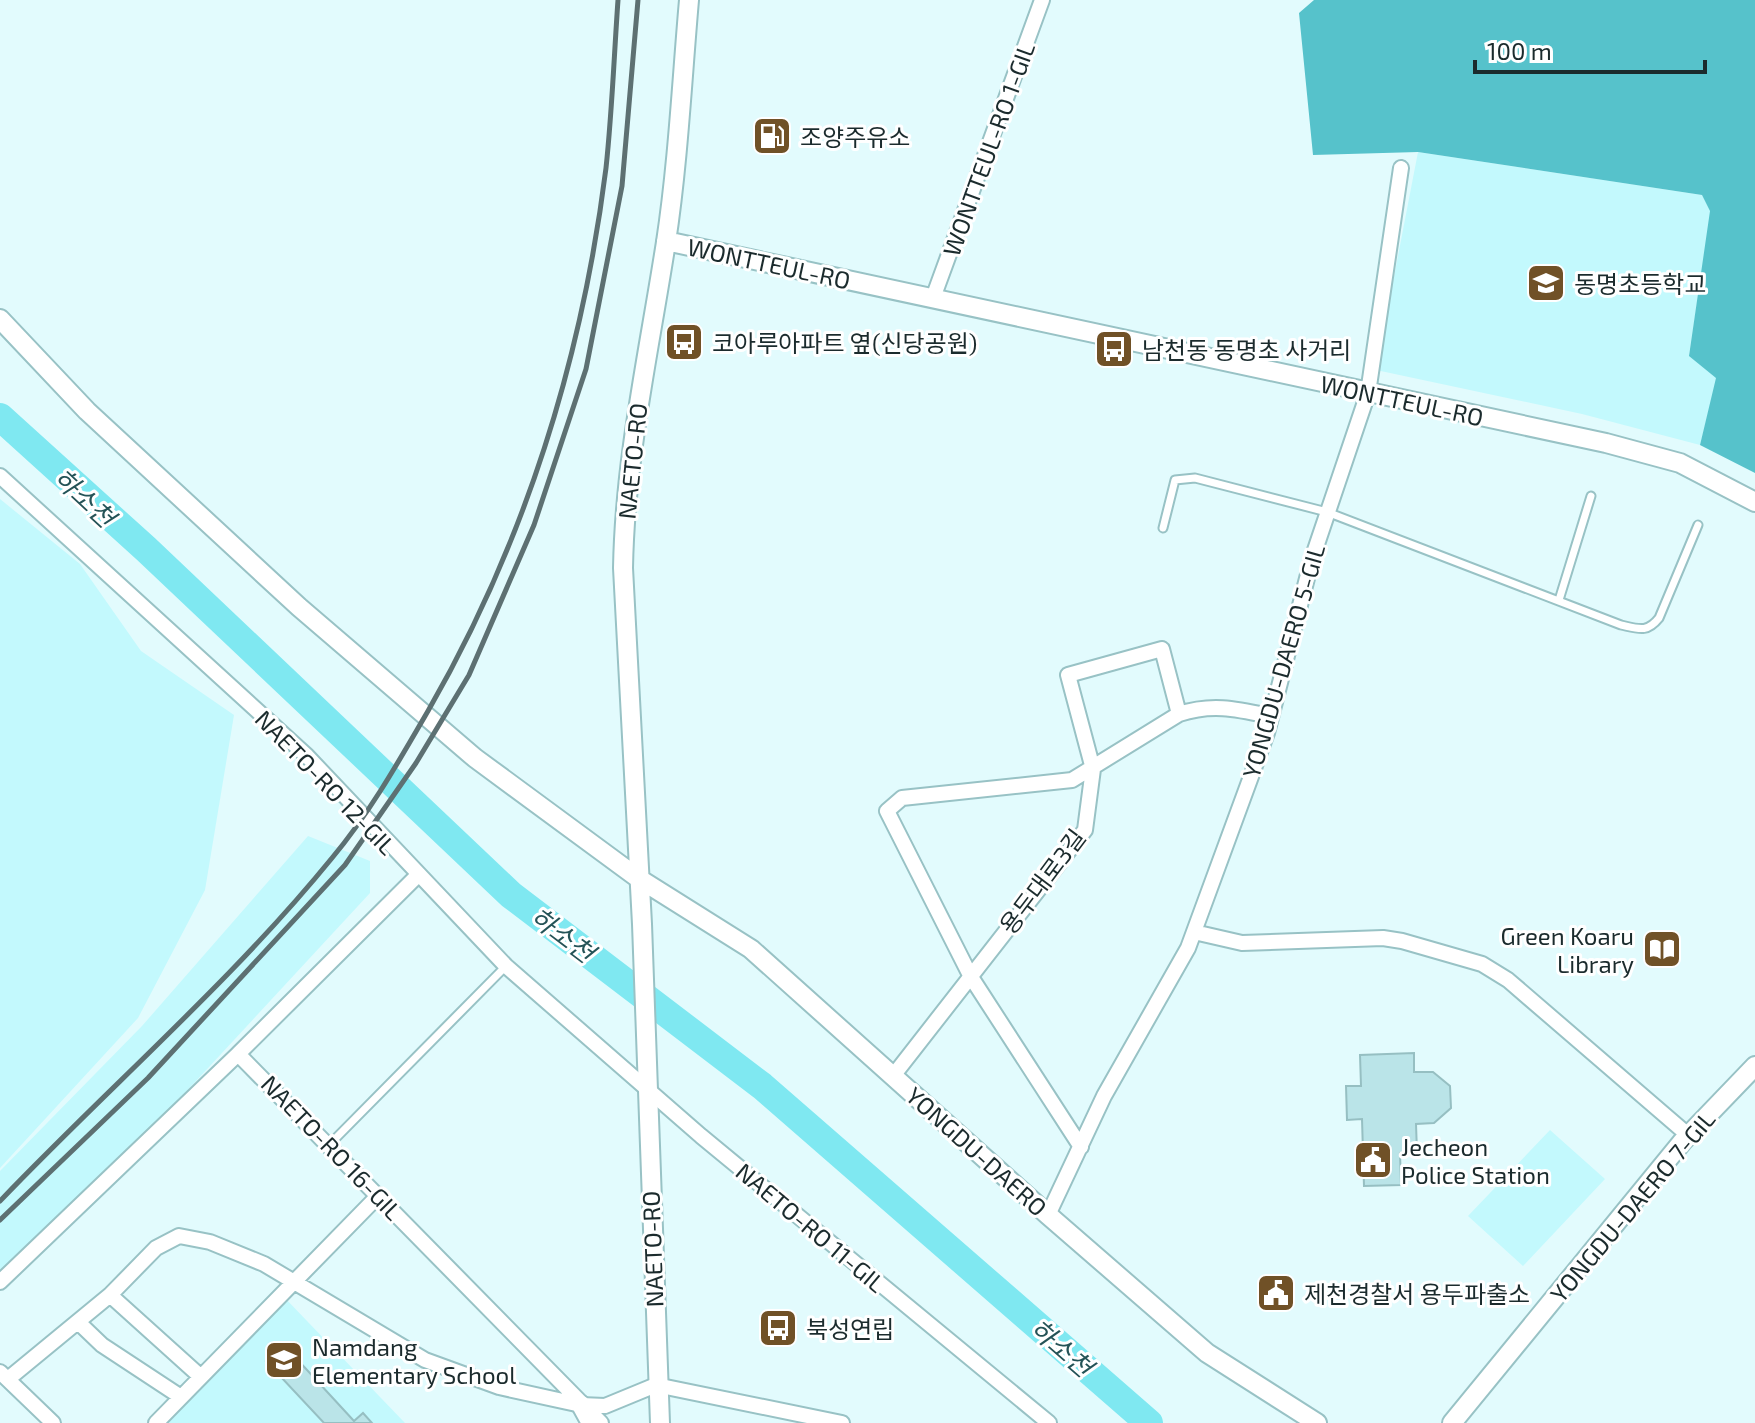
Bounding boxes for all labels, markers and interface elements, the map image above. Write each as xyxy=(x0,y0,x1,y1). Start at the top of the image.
scale bar xyxy=(1475,24,1705,74)
text: 100 m xyxy=(1487,36,1552,65)
street label: WONTTEUL-RO 1-GIL xyxy=(936,38,1040,260)
fuel station icon: 조양주유소 xyxy=(751,115,793,157)
place label: 조양주유소 xyxy=(800,122,910,151)
street label: WONTTEUL-RO xyxy=(685,232,853,294)
school or university icon: 동명초등학교 xyxy=(1525,262,1567,304)
place label: 동명초등학교 xyxy=(1574,269,1706,298)
bus stop icon: 코아루아파트 옆(신당공원) xyxy=(663,321,705,363)
place label: 코아루아파트 옆(신당공원) xyxy=(712,328,977,357)
bus stop icon: 남천동 동명초 사거리 xyxy=(1093,328,1135,370)
place label: 남천동 동명초 사거리 xyxy=(1142,335,1351,364)
street label: WONTTEUL-RO xyxy=(1318,369,1486,431)
street label: NAETO-RO xyxy=(611,402,653,520)
water label: 하소천 xyxy=(48,461,124,535)
street label: YONGDU-DAERO 5-GIL xyxy=(1236,541,1330,781)
street label: NAETO-RO 12-GIL xyxy=(250,704,402,860)
street label: 용두대로3길 xyxy=(993,823,1091,939)
water label: 하소천 xyxy=(525,900,603,970)
place label: Green Koaru Library xyxy=(1501,921,1634,978)
library icon: Green Koaru Library xyxy=(1641,928,1683,970)
street label: NAETO-RO 16-GIL xyxy=(256,1069,408,1225)
street label: YONGDU-DAERO xyxy=(901,1080,1053,1222)
street label: YONGDU-DAERO 7-GIL xyxy=(1544,1104,1720,1308)
place label: Jecheon Police Station xyxy=(1401,1132,1550,1189)
public building icon: Jecheon Police Station xyxy=(1352,1139,1394,1181)
street label: NAETO-RO 11-GIL xyxy=(731,1156,891,1298)
street label: NAETO-RO xyxy=(635,1190,669,1308)
public building icon: 제천경찰서 용두파출소 xyxy=(1255,1272,1297,1314)
place label: 제천경찰서 용두파출소 xyxy=(1304,1279,1530,1308)
bus stop icon: 북성연립 xyxy=(757,1307,799,1349)
water label: 하소천 xyxy=(1025,1312,1102,1384)
place label: 북성연립 xyxy=(806,1314,894,1343)
place label: Namdang Elementary School xyxy=(312,1332,516,1389)
school or university icon: Namdang Elementary School xyxy=(263,1339,305,1381)

